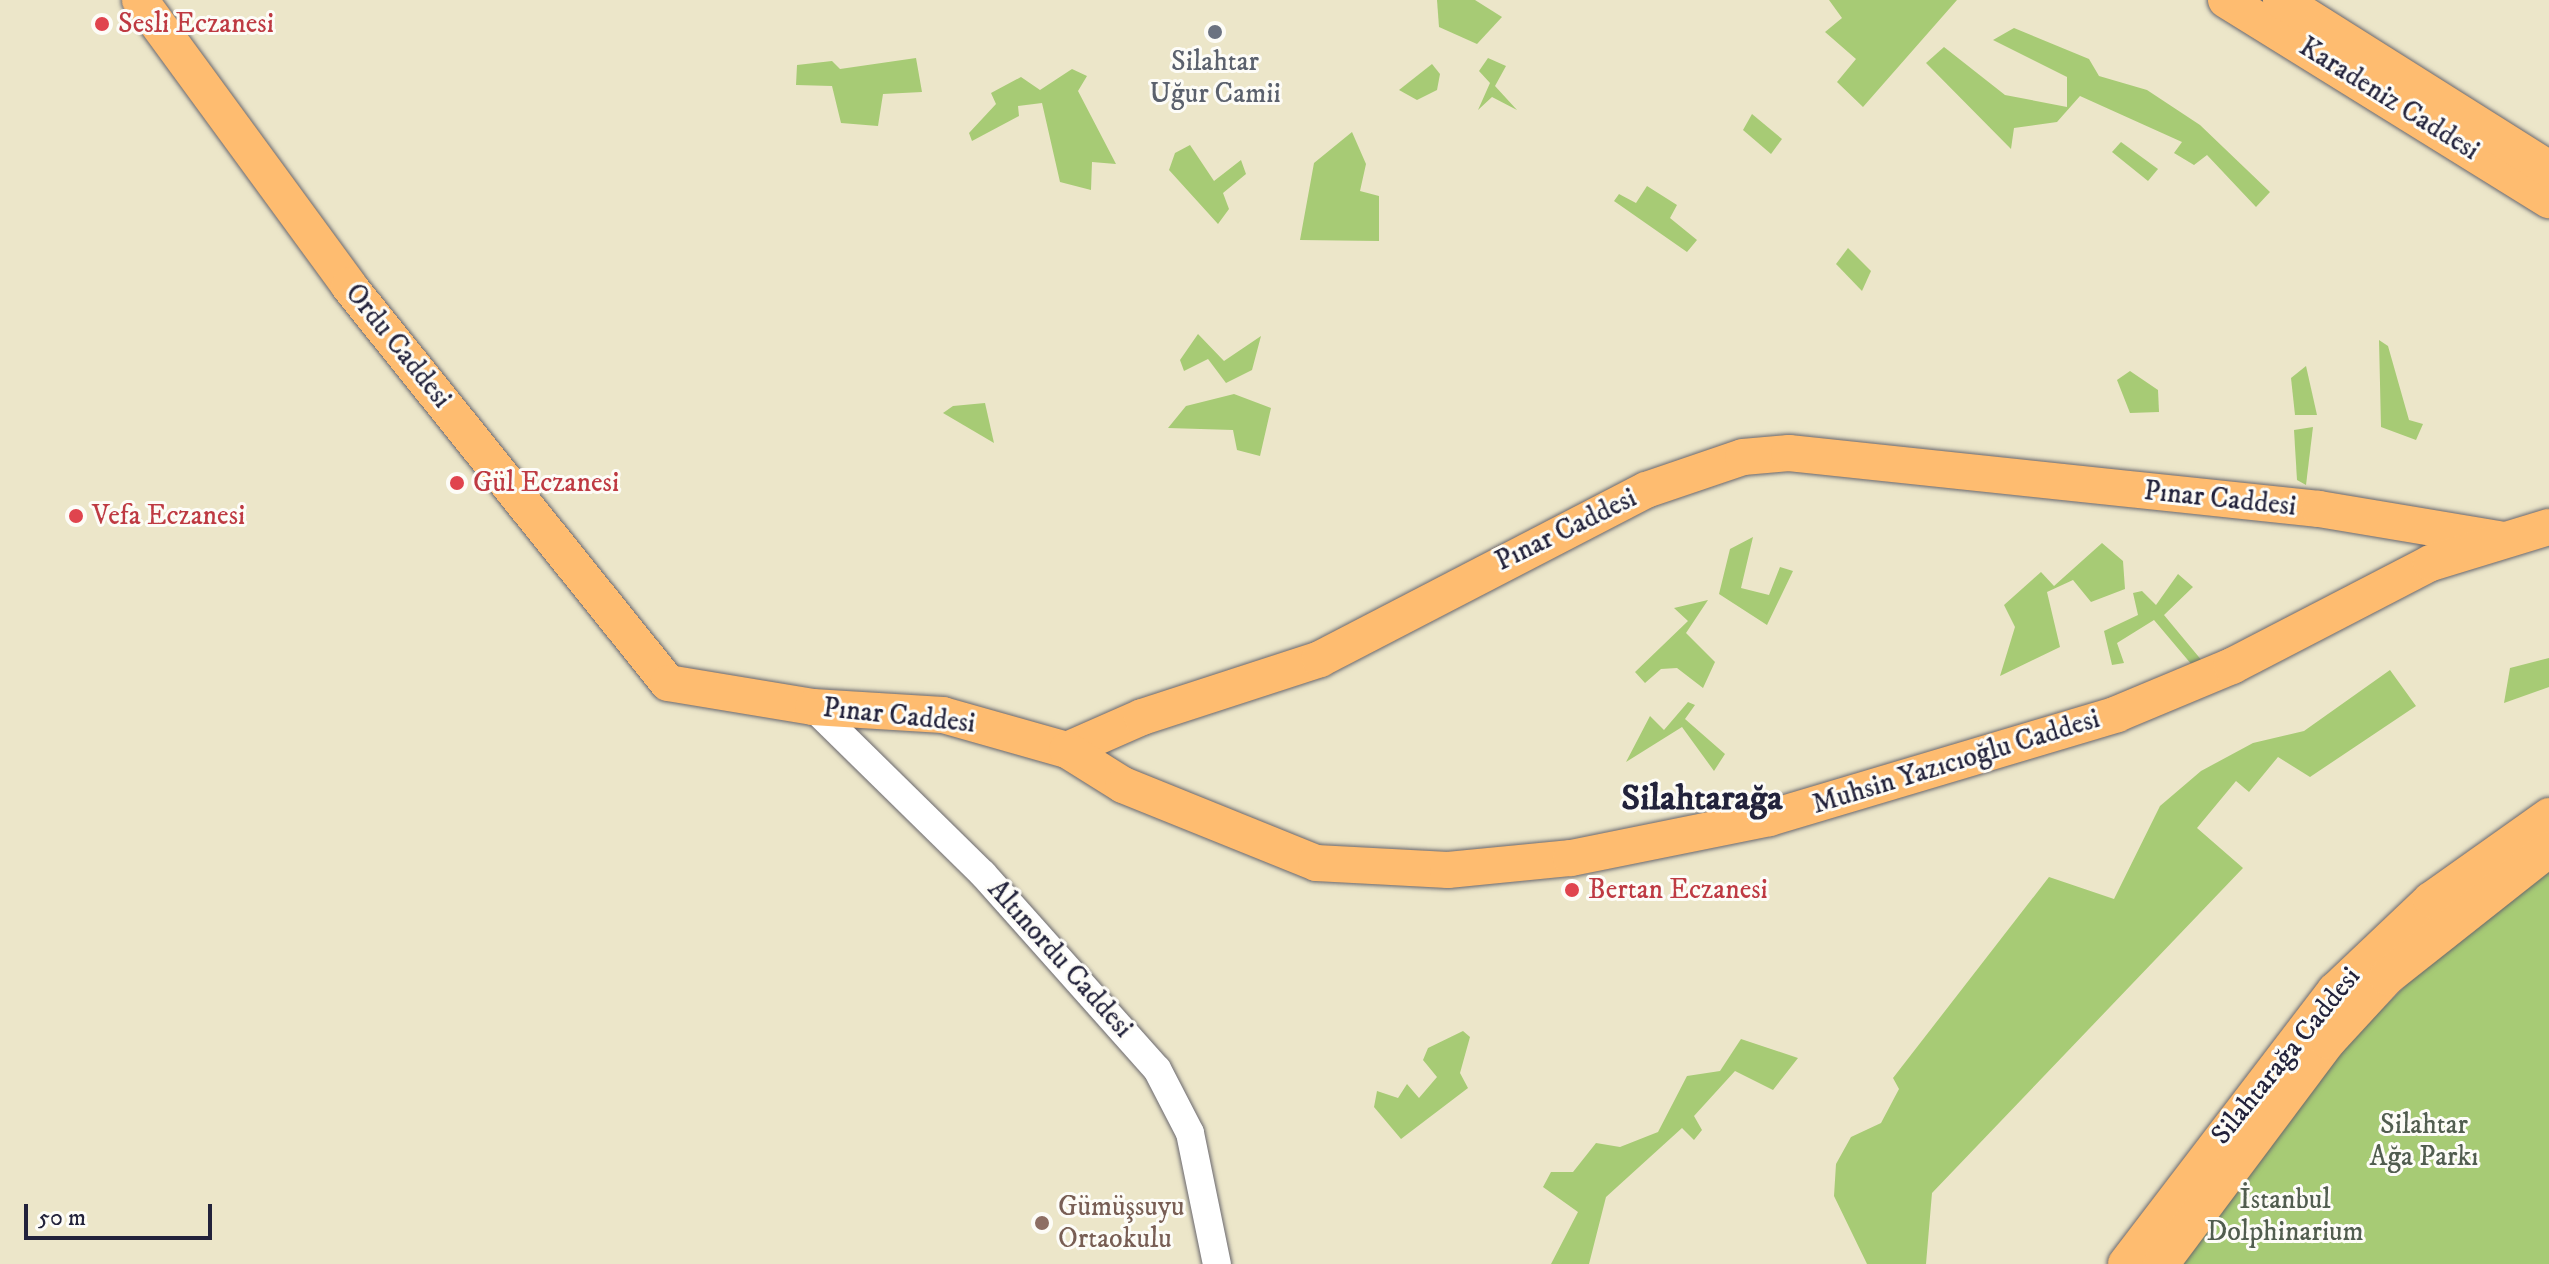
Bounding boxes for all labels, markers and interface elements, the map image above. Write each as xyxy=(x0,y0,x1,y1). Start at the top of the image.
place label: Sesli Eczanesi xyxy=(118,7,274,41)
marker: Sesli Eczanesi xyxy=(93,15,111,33)
marker: Silahtar Uğur Camii xyxy=(1206,23,1224,41)
street label: Karadeniz Caddesi xyxy=(2293,30,2485,168)
place label: Silahtar Uğur Camii xyxy=(1149,45,1281,111)
street label: Ordu Caddesi xyxy=(338,277,458,415)
place label: Gül Eczanesi xyxy=(473,466,619,500)
marker: Gül Eczanesi xyxy=(448,474,466,492)
street label: Pınar Caddesi xyxy=(2142,474,2298,524)
street label: Pınar Caddesi xyxy=(1490,481,1642,579)
place label: Vefa Eczanesi xyxy=(92,499,245,533)
marker: Vefa Eczanesi xyxy=(67,507,85,525)
street label: Pınar Caddesi xyxy=(821,691,977,741)
street label: Muhsin Yazıcıoğlu Caddesi xyxy=(1808,702,2104,822)
district label: Silahtarağa xyxy=(1621,777,1783,821)
street label: Altınordu Caddesi xyxy=(980,873,1140,1045)
place label: Bertan Eczanesi xyxy=(1588,873,1768,907)
marker: Bertan Eczanesi xyxy=(1563,881,1581,899)
street label: Silahtarağa Caddesi xyxy=(2204,961,2368,1151)
park label: Silahtar Ağa Parkı xyxy=(2370,1108,2478,1174)
park label: İstanbul Dolphinarium xyxy=(2206,1183,2364,1249)
scale bar xyxy=(28,1188,216,1238)
place label: Gümüşsuyu Ortaokulu xyxy=(1058,1190,1185,1256)
text: 50 m xyxy=(38,1203,86,1233)
marker: Gümüşsuyu Ortaokulu xyxy=(1033,1214,1051,1232)

